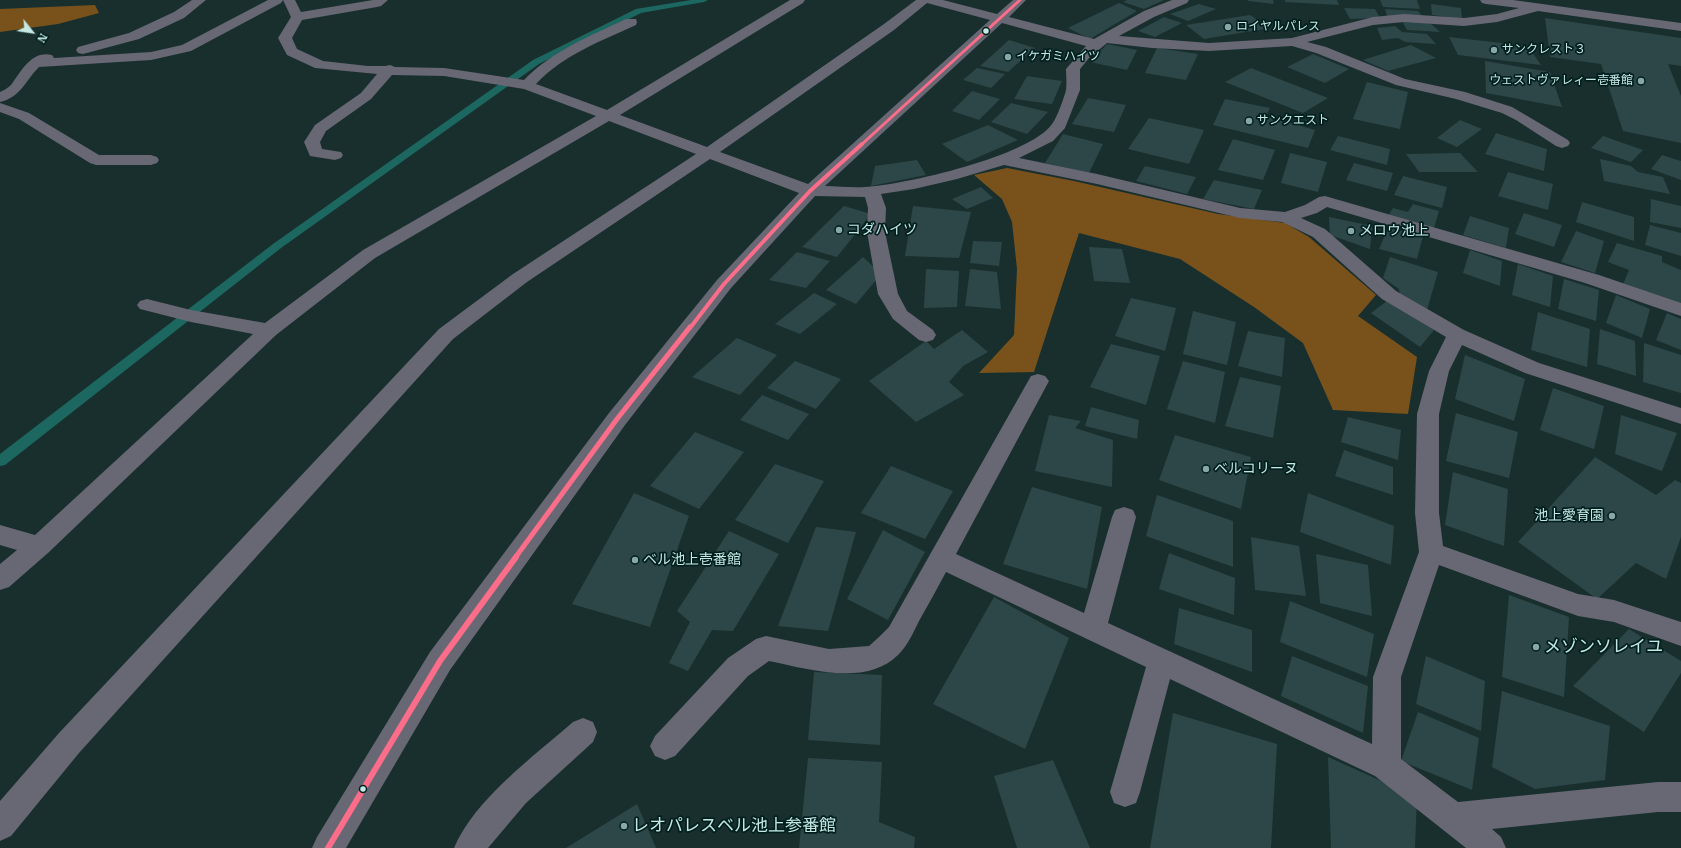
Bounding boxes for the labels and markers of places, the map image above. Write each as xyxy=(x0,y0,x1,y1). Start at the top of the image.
place label: ロイヤルパレス xyxy=(1236,20,1320,34)
marker: ロイヤルパレス xyxy=(1223,22,1233,32)
unlabelled marker xyxy=(981,26,991,36)
place label: サンクレスト３ xyxy=(1502,43,1586,57)
marker: サンクレスト３ xyxy=(1489,45,1499,55)
place label: イケガミハイツ xyxy=(1016,50,1100,64)
marker: イケガミハイツ xyxy=(1003,52,1013,62)
place label: ウェストヴァレィー壱番館 xyxy=(1489,74,1633,88)
marker: ウェストヴァレィー壱番館 xyxy=(1636,76,1646,86)
place label: サンクエスト xyxy=(1257,114,1329,128)
marker: サンクエスト xyxy=(1244,116,1254,126)
place label: コダハイツ xyxy=(847,222,917,238)
place label: メロウ池上 xyxy=(1359,223,1429,239)
marker: コダハイツ xyxy=(834,225,844,235)
marker: メロウ池上 xyxy=(1346,226,1356,236)
place label: ベルコリーヌ xyxy=(1214,461,1298,477)
marker: ベルコリーヌ xyxy=(1201,464,1211,474)
place label: 池上愛育園 xyxy=(1534,508,1604,524)
marker: 池上愛育園 xyxy=(1607,511,1617,521)
place label: ベル池上壱番館 xyxy=(643,552,741,568)
marker: ベル池上壱番館 xyxy=(630,555,640,565)
place label: メゾンソレイユ xyxy=(1544,637,1663,657)
marker: メゾンソレイユ xyxy=(1531,642,1541,652)
unlabelled marker xyxy=(358,784,368,794)
place label: レオパレスベル池上参番館 xyxy=(632,816,836,836)
marker: レオパレスベル池上参番館 xyxy=(619,821,629,831)

